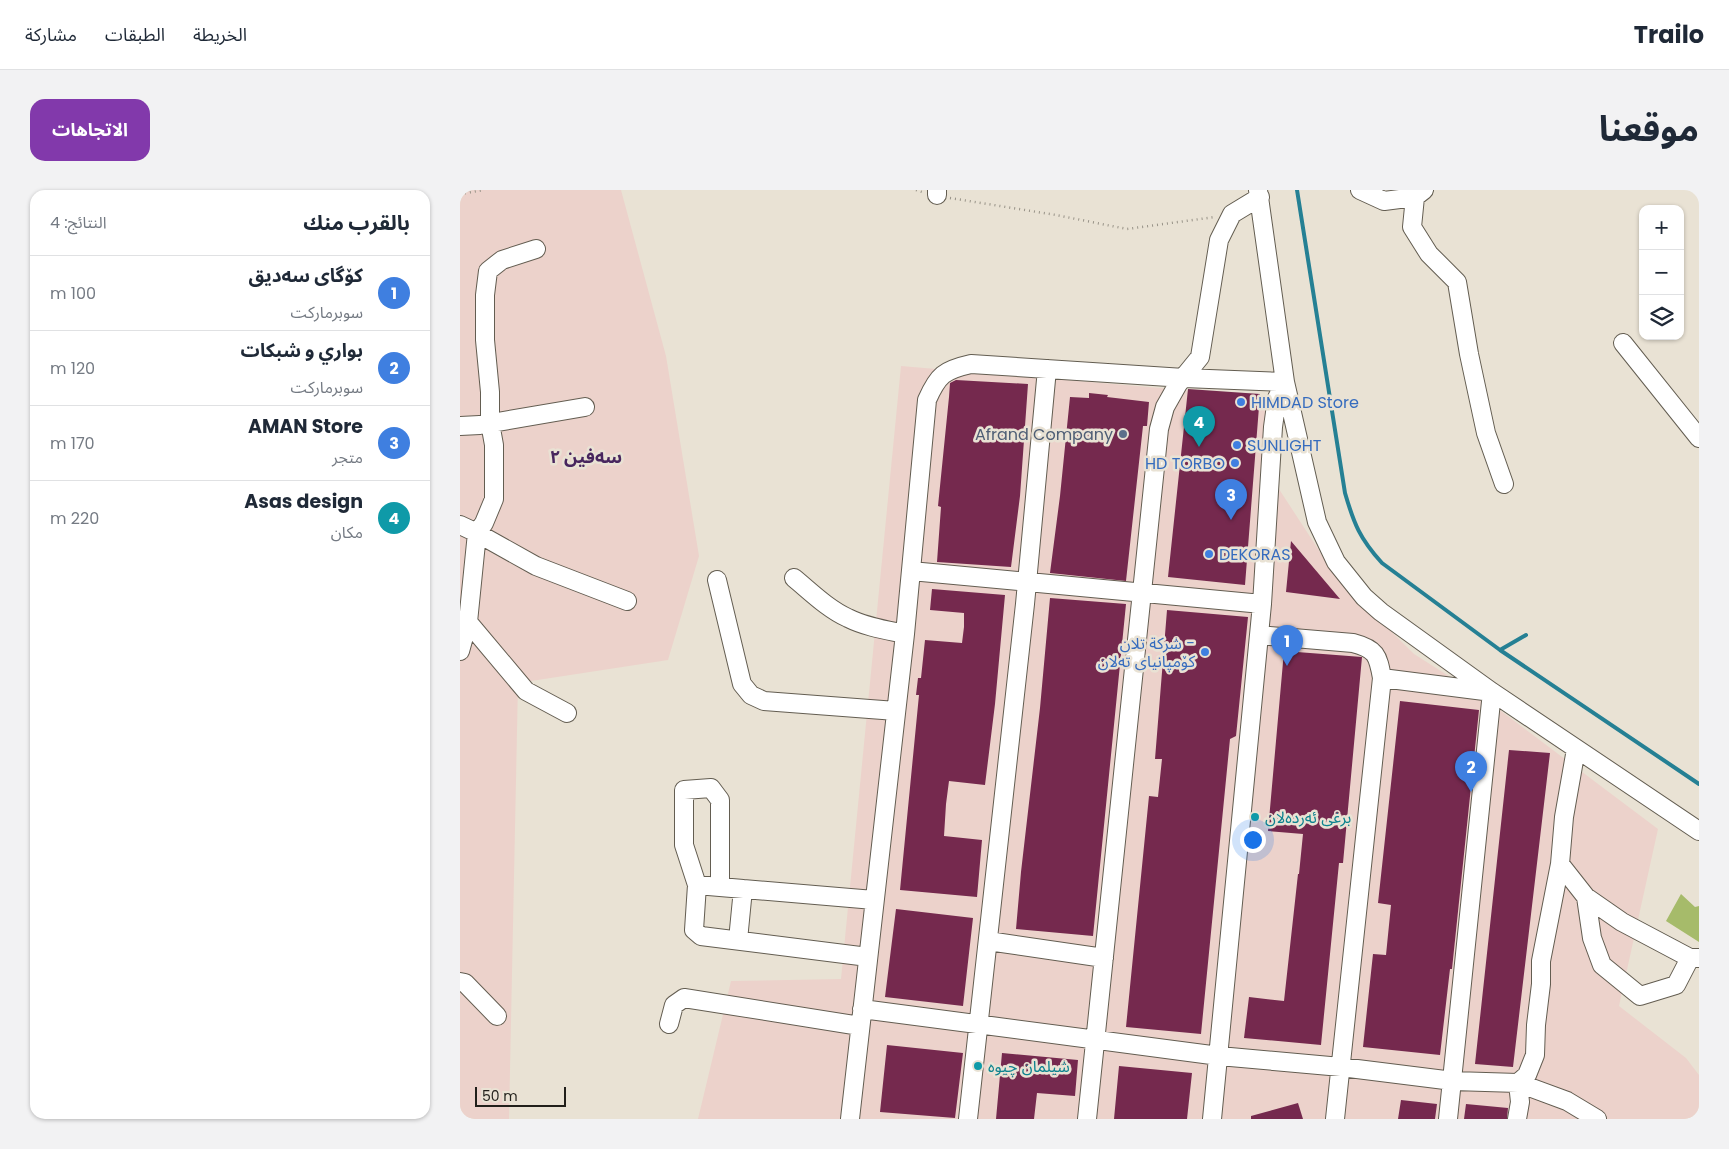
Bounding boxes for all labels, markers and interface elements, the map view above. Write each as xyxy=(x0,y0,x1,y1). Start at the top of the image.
text: Trailo xyxy=(1634,18,1704,51)
text: مشاركة xyxy=(25,22,77,47)
text: الطبقات xyxy=(105,22,165,47)
text: الخريطة xyxy=(193,22,247,47)
button: الاتجاهات xyxy=(30,99,150,161)
text: موقعنا xyxy=(1599,104,1699,153)
map controls xyxy=(1639,205,1684,340)
button: + xyxy=(1639,205,1684,250)
text: بالقرب منك xyxy=(303,208,410,237)
text: النتائج: 4 xyxy=(50,211,107,234)
button: − xyxy=(1639,250,1684,295)
text: کۆگای سەدیق xyxy=(249,262,363,289)
text: 100 m xyxy=(50,282,96,305)
text: 1 xyxy=(391,282,397,305)
button: layers xyxy=(1639,295,1684,340)
text: سوبرماركت xyxy=(291,301,363,324)
text: بواري و شبكات xyxy=(240,337,363,364)
text: 120 m xyxy=(50,357,95,380)
text: 2 xyxy=(389,357,399,380)
text: سوبرماركت xyxy=(291,376,363,399)
place label: HIMDAD Store xyxy=(1251,391,1359,414)
marker: HIMDAD Store xyxy=(1235,396,1247,408)
pin: 4 xyxy=(1183,406,1215,447)
text: AMAN Store xyxy=(248,413,363,440)
place label: Afrand Company xyxy=(975,423,1113,446)
marker: Afrand Company xyxy=(1117,428,1129,440)
text: 170 m xyxy=(50,432,95,455)
text: 3 xyxy=(389,432,399,455)
place label: SUNLIGHT xyxy=(1247,434,1322,457)
marker: SUNLIGHT xyxy=(1231,439,1243,451)
district label: سەفین ٢ xyxy=(550,444,622,469)
text: متجر xyxy=(332,446,363,469)
place label: HD TORBO xyxy=(1145,452,1225,475)
marker: HD TORBO xyxy=(1229,457,1241,469)
pin: 3 xyxy=(1215,479,1247,520)
text: Asas design xyxy=(244,488,363,515)
text: 220 m xyxy=(50,507,99,530)
text: 4 xyxy=(389,507,399,530)
text: مكان xyxy=(331,521,363,544)
place label: DEKORAS xyxy=(1219,543,1291,566)
marker: DEKORAS xyxy=(1203,548,1215,560)
pin: 1 xyxy=(1271,625,1303,666)
place label: شركة تلان - کۆمپانیای تەلان xyxy=(1098,632,1195,673)
marker: شركة تلان - کۆمپانیای تەلان xyxy=(1199,646,1211,658)
pin: 2 xyxy=(1455,751,1487,792)
place label: برغی ئەردەلان xyxy=(1265,806,1351,829)
marker: برغی ئەردەلان xyxy=(1249,811,1261,823)
your location xyxy=(1240,827,1266,853)
place label: شيلمان چیوه xyxy=(988,1055,1070,1078)
marker: شيلمان چیوه xyxy=(972,1060,984,1072)
scale bar xyxy=(475,1084,566,1107)
text: 50 m xyxy=(482,1086,518,1106)

